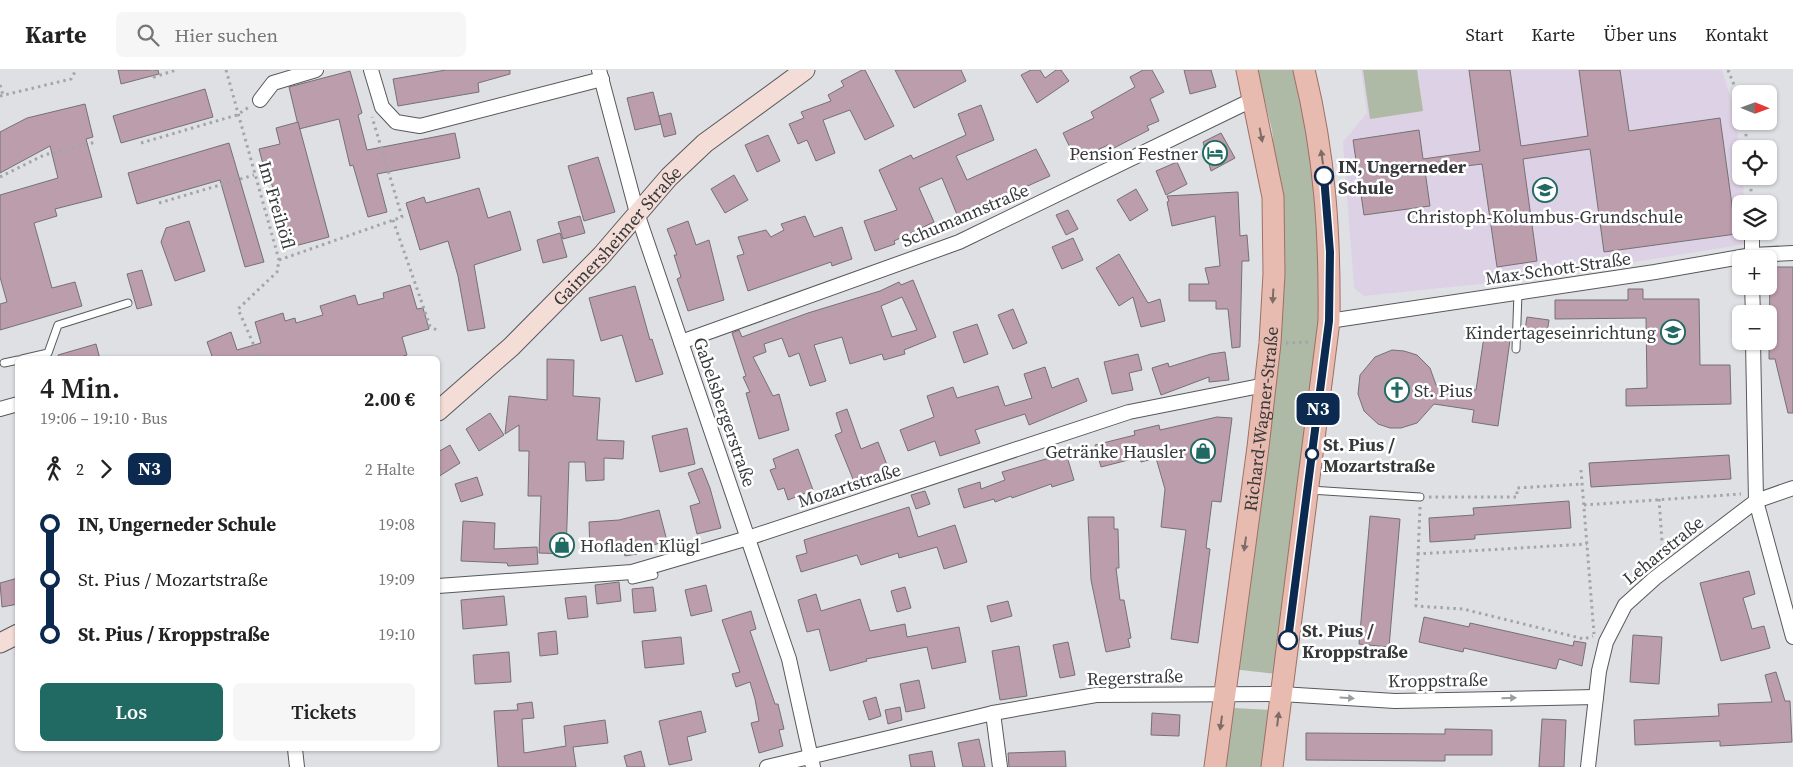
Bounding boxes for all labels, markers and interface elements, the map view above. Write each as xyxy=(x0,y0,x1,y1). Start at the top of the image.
search box xyxy=(116,12,466,57)
text: Karte xyxy=(25,18,86,51)
icon: search xyxy=(134,21,162,49)
text: Hier suchen xyxy=(174,22,278,48)
text: Start xyxy=(1466,22,1503,47)
text: Karte xyxy=(1531,22,1575,47)
text: Über uns xyxy=(1603,22,1677,47)
text: Kontakt xyxy=(1705,22,1768,47)
north arrow xyxy=(1732,85,1778,130)
map controls xyxy=(1732,85,1777,350)
one-way arrow xyxy=(1258,127,1266,143)
hotel icon: Pension Festner xyxy=(1202,140,1228,166)
button: locate xyxy=(1732,140,1777,185)
place label: Pension Festner xyxy=(1069,141,1198,166)
one-way arrow xyxy=(1317,149,1325,165)
place label: IN, Ungerneder Schule xyxy=(1338,154,1467,200)
street label: Im Freihöfl xyxy=(252,158,302,252)
street label: Gaimersheimer Straße xyxy=(547,159,687,311)
marker: IN, Ungerneder Schule xyxy=(1314,166,1334,186)
street label: Schumannstraße xyxy=(897,177,1033,253)
school or university icon: Christoph-Kolumbus-Grundschule xyxy=(1532,177,1558,203)
button: layers xyxy=(1732,195,1777,240)
place label: Christoph-Kolumbus-Grundschule xyxy=(1407,204,1683,229)
street label: Max-Schott-Straße xyxy=(1484,245,1632,291)
button: + xyxy=(1732,250,1777,295)
one-way arrow xyxy=(1268,288,1276,304)
button: − xyxy=(1732,305,1777,350)
school or university icon: Kindertageseinrichtung xyxy=(1660,319,1686,345)
place label: Kindertageseinrichtung xyxy=(1465,320,1656,345)
street label: Richard-Wagner-Straße xyxy=(1237,326,1283,513)
street label: Gabelsbergerstraße xyxy=(688,334,762,490)
text: 4 Min. xyxy=(40,369,120,407)
church icon: St. Pius xyxy=(1384,377,1410,403)
place label: St. Pius xyxy=(1414,378,1473,403)
text: 2.00 € xyxy=(364,386,415,412)
line badge: N3 xyxy=(1296,393,1340,425)
text: N3 xyxy=(1307,396,1329,421)
text: 19:06 – 19:10 · Bus xyxy=(40,407,168,429)
place label: St. Pius / Mozartstraße xyxy=(1323,432,1435,478)
shop icon: Getränke Hausler xyxy=(1190,438,1216,464)
place label: Getränke Hausler xyxy=(1045,439,1186,464)
marker: St. Pius / Mozartstraße xyxy=(1305,447,1319,461)
icon: walk xyxy=(40,455,68,483)
icon: forward xyxy=(92,455,120,483)
text: N3 xyxy=(138,456,161,481)
street label: Mozartstraße xyxy=(794,457,904,513)
text: 2 xyxy=(76,458,84,480)
text: 2 Halte xyxy=(365,458,415,480)
street label: Leharstraße xyxy=(1617,510,1709,590)
text: IN, Ungerneder Schule xyxy=(78,511,276,537)
text: 19:08 xyxy=(378,513,415,535)
shop icon: Hofladen Klügl xyxy=(549,532,575,558)
place label: Hofladen Klügl xyxy=(580,533,700,558)
one-way arrow xyxy=(1240,536,1248,552)
text: St. Pius / Mozartstraße xyxy=(78,566,268,592)
text: 19:09 xyxy=(378,568,415,590)
place label: St. Pius / Kroppstraße xyxy=(1302,618,1408,664)
text: St. Pius / Kroppstraße xyxy=(78,621,270,647)
text: 19:10 xyxy=(378,623,415,645)
marker: St. Pius / Kroppstraße xyxy=(1278,630,1298,650)
street label: Regerstraße xyxy=(1086,663,1184,691)
street label: Kroppstraße xyxy=(1388,667,1488,693)
button: Los xyxy=(40,683,223,741)
button: Tickets xyxy=(233,683,415,741)
one-way arrow xyxy=(1339,694,1355,702)
one-way arrow xyxy=(1501,694,1517,702)
one-way arrow xyxy=(1274,710,1282,726)
one-way arrow xyxy=(1217,715,1225,731)

